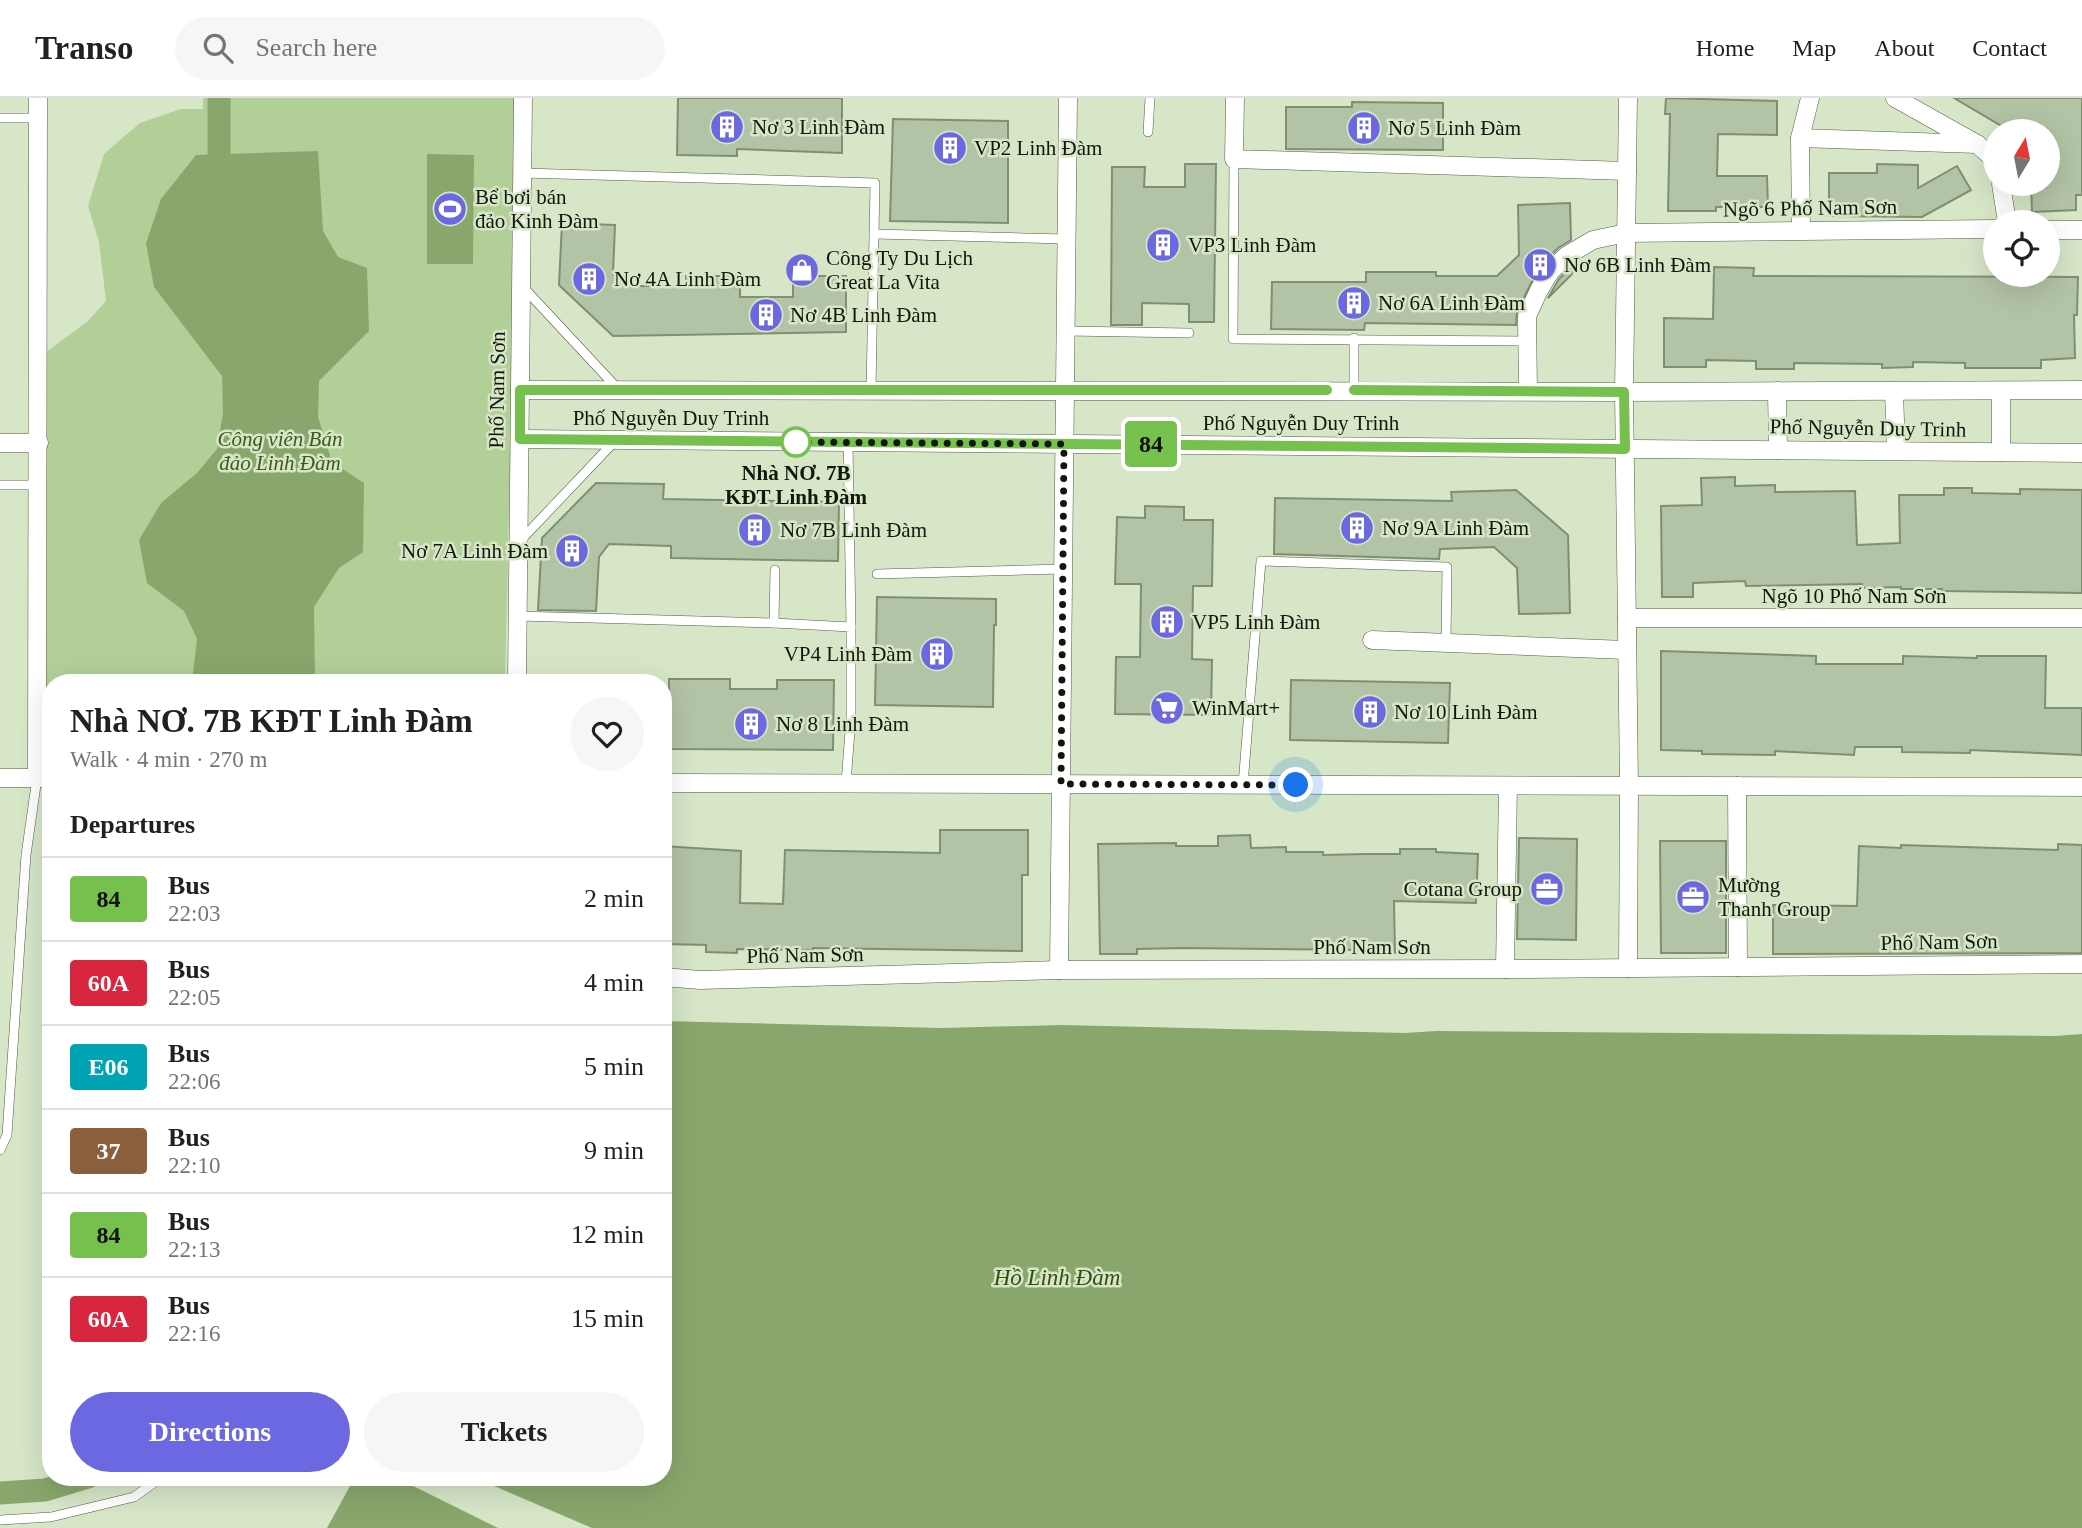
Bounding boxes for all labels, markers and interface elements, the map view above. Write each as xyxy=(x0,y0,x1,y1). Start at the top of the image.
search box xyxy=(175,17,665,80)
icon: search xyxy=(199,29,237,67)
text: Transo xyxy=(35,30,133,66)
text: Search here xyxy=(255,33,377,62)
text: Home xyxy=(1696,35,1754,61)
text: Map xyxy=(1792,35,1836,61)
text: About xyxy=(1874,35,1934,61)
text: Contact xyxy=(1972,35,2047,61)
building icon: Nơ 3 Linh Đàm xyxy=(708,108,746,146)
building icon: Nơ 5 Linh Đàm xyxy=(1345,109,1383,147)
place label: Nơ 3 Linh Đàm xyxy=(752,115,885,139)
place label: Nơ 5 Linh Đàm xyxy=(1388,116,1521,140)
north arrow xyxy=(1983,119,2060,196)
map controls xyxy=(1983,119,2060,287)
building icon: VP2 Linh Đàm xyxy=(931,129,969,167)
place label: VP2 Linh Đàm xyxy=(974,136,1102,160)
place label: Bể bơi bán đảo Kinh Đàm xyxy=(475,185,599,233)
sports icon: Bể bơi bán đảo Kinh Đàm xyxy=(431,190,469,228)
street label: Ngõ 6 Phố Nam Sơn xyxy=(1723,194,1898,222)
button: locate xyxy=(1983,210,2060,287)
building icon: VP3 Linh Đàm xyxy=(1144,226,1182,264)
place label: VP3 Linh Đàm xyxy=(1188,233,1316,257)
place label: Công Ty Du Lịch Great La Vita xyxy=(826,246,973,294)
building icon: Nơ 6B Linh Đàm xyxy=(1521,246,1559,284)
shop icon: Công Ty Du Lịch Great La Vita xyxy=(783,251,821,289)
place label: Nơ 6B Linh Đàm xyxy=(1564,253,1711,277)
building icon: Nơ 4A Linh Đàm xyxy=(570,260,608,298)
place label: Nơ 4A Linh Đàm xyxy=(614,267,761,291)
building icon: Nơ 6A Linh Đàm xyxy=(1335,284,1373,322)
place label: Nơ 6A Linh Đàm xyxy=(1378,291,1525,315)
building icon: Nơ 4B Linh Đàm xyxy=(747,296,785,334)
place label: Nơ 4B Linh Đàm xyxy=(790,303,937,327)
street label: Phố Nam Sơn xyxy=(484,331,510,449)
street label: Phố Nguyễn Duy Trinh xyxy=(573,406,770,430)
street label: Phố Nguyễn Duy Trinh xyxy=(1203,411,1400,435)
street label: Phố Nguyễn Duy Trinh xyxy=(1769,414,1967,442)
line badge: 84 xyxy=(1120,421,1182,467)
park label: Công viên Bán đảo Linh Đàm xyxy=(218,427,342,475)
marker: Nhà NƠ. 7B KĐT Linh Đàm xyxy=(781,427,811,457)
text: 84 xyxy=(1139,431,1163,457)
place label: Nhà NƠ. 7B KĐT Linh Đàm xyxy=(725,461,867,509)
building icon: Nơ 9A Linh Đàm xyxy=(1338,509,1376,547)
building icon: Nơ 7B Linh Đàm xyxy=(736,511,774,549)
place label: Nơ 9A Linh Đàm xyxy=(1382,516,1529,540)
place label: Nơ 7B Linh Đàm xyxy=(780,518,927,542)
building icon: Nơ 7A Linh Đàm xyxy=(553,532,591,570)
place label: Nơ 7A Linh Đàm xyxy=(401,539,548,563)
street label: Ngõ 10 Phố Nam Sơn xyxy=(1762,584,1947,608)
building icon: VP5 Linh Đàm xyxy=(1148,603,1186,641)
place label: VP5 Linh Đàm xyxy=(1192,610,1320,634)
building icon: VP4 Linh Đàm xyxy=(918,635,956,673)
place label: VP4 Linh Đàm xyxy=(784,642,912,666)
supermarket icon: WinMart+ xyxy=(1148,689,1186,727)
building icon: Nơ 10 Linh Đàm xyxy=(1351,693,1389,731)
place label: WinMart+ xyxy=(1192,696,1280,720)
button: heart xyxy=(570,697,644,771)
place label: Nơ 10 Linh Đàm xyxy=(1394,700,1538,724)
text: Nhà NƠ. 7B KĐT Linh Đàm xyxy=(70,703,473,739)
building icon: Nơ 8 Linh Đàm xyxy=(732,705,770,743)
place label: Nơ 8 Linh Đàm xyxy=(776,712,909,736)
text: Walk · 4 min · 270 m xyxy=(70,747,267,772)
your location xyxy=(1278,767,1313,802)
text: Departures xyxy=(70,810,195,839)
office icon: Cotana Group xyxy=(1528,870,1566,908)
text: Bus xyxy=(168,871,210,900)
place label: Mường Thanh Group xyxy=(1718,873,1831,921)
place label: Cotana Group xyxy=(1404,877,1522,901)
office icon: Mường Thanh Group xyxy=(1674,878,1712,916)
text: 2 min xyxy=(584,884,644,913)
text: 84 xyxy=(97,886,121,912)
text: 22:03 xyxy=(168,901,220,926)
street label: Phố Nam Sơn xyxy=(1880,929,1998,955)
street label: Phố Nam Sơn xyxy=(1313,935,1431,959)
street label: Phố Nam Sơn xyxy=(746,942,864,968)
text: Bus xyxy=(168,955,210,984)
text: 4 min xyxy=(584,968,644,997)
text: 60A xyxy=(88,970,129,996)
text: 22:05 xyxy=(168,985,220,1010)
text: Bus xyxy=(168,1039,210,1068)
text: 5 min xyxy=(584,1052,644,1081)
text: E06 xyxy=(88,1054,129,1080)
text: 22:06 xyxy=(168,1069,220,1094)
text: Bus xyxy=(168,1123,210,1152)
text: 9 min xyxy=(584,1136,644,1165)
text: 37 xyxy=(97,1138,121,1164)
text: 22:10 xyxy=(168,1153,220,1178)
text: Bus xyxy=(168,1207,210,1236)
text: 12 min xyxy=(571,1220,644,1249)
text: 84 xyxy=(97,1222,121,1248)
text: 22:13 xyxy=(168,1237,220,1262)
water label: Hồ Linh Đàm xyxy=(993,1265,1120,1290)
text: Bus xyxy=(168,1291,210,1320)
text: 15 min xyxy=(571,1304,644,1333)
text: 60A xyxy=(88,1306,129,1332)
text: 22:16 xyxy=(168,1321,220,1346)
button: Directions xyxy=(70,1392,350,1472)
button: Tickets xyxy=(364,1392,644,1472)

